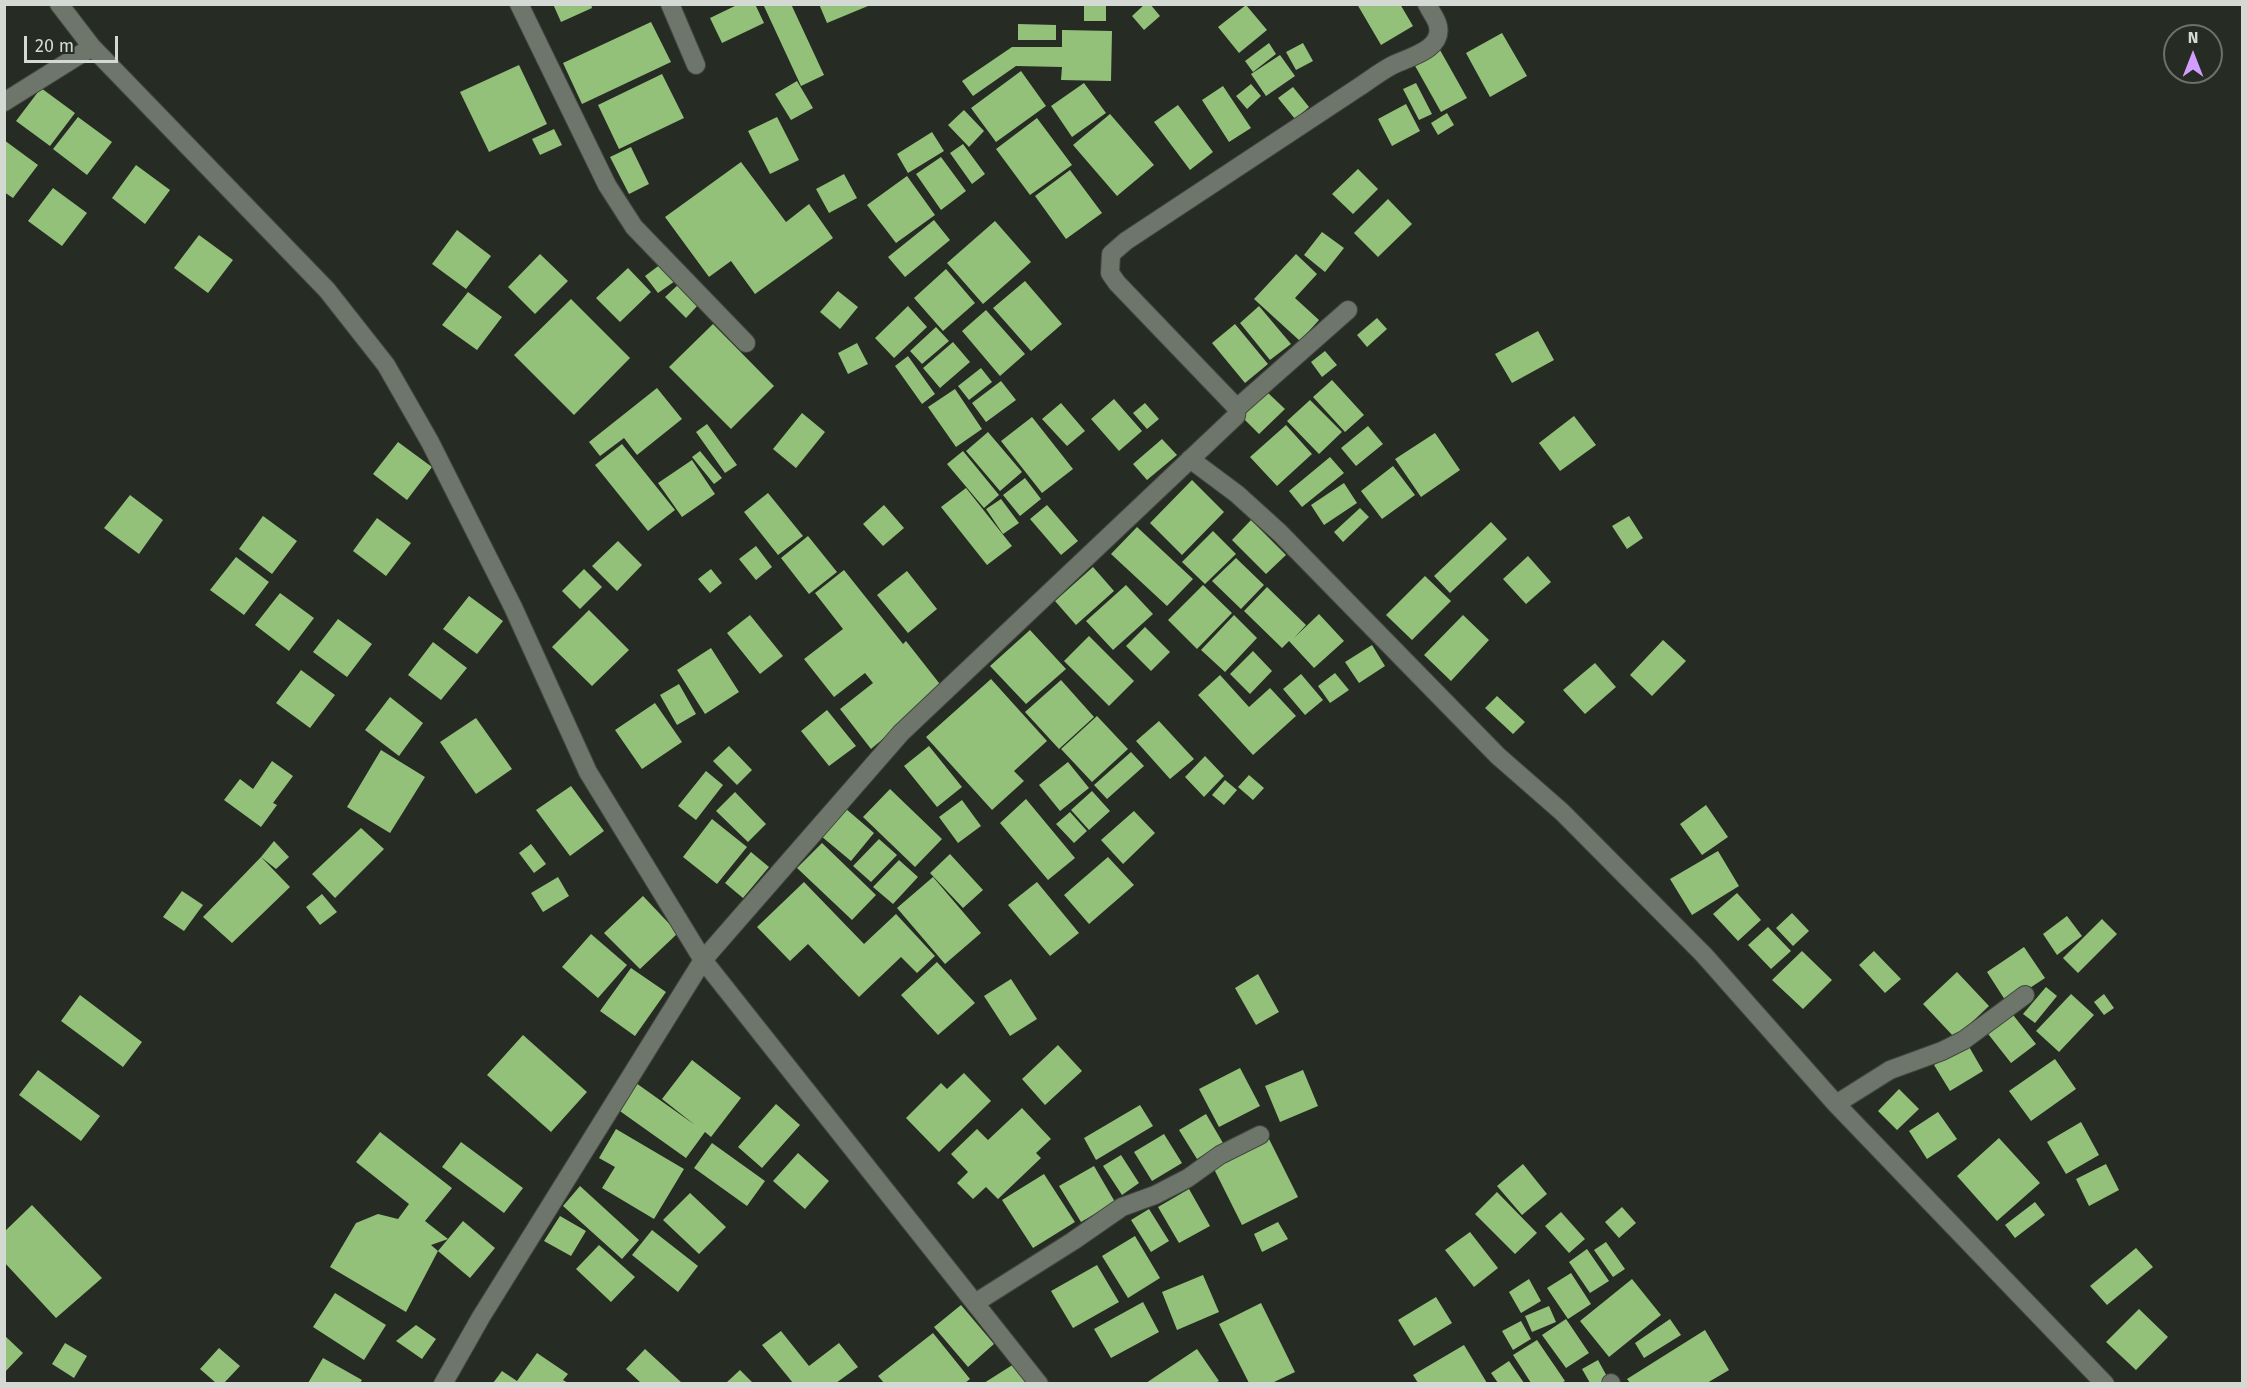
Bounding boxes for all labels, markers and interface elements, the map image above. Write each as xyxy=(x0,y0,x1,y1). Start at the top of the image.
scale bar xyxy=(27,24,122,62)
north arrow xyxy=(2163,24,2223,84)
text: N xyxy=(2188,28,2198,47)
text: 20 m xyxy=(35,35,74,57)

